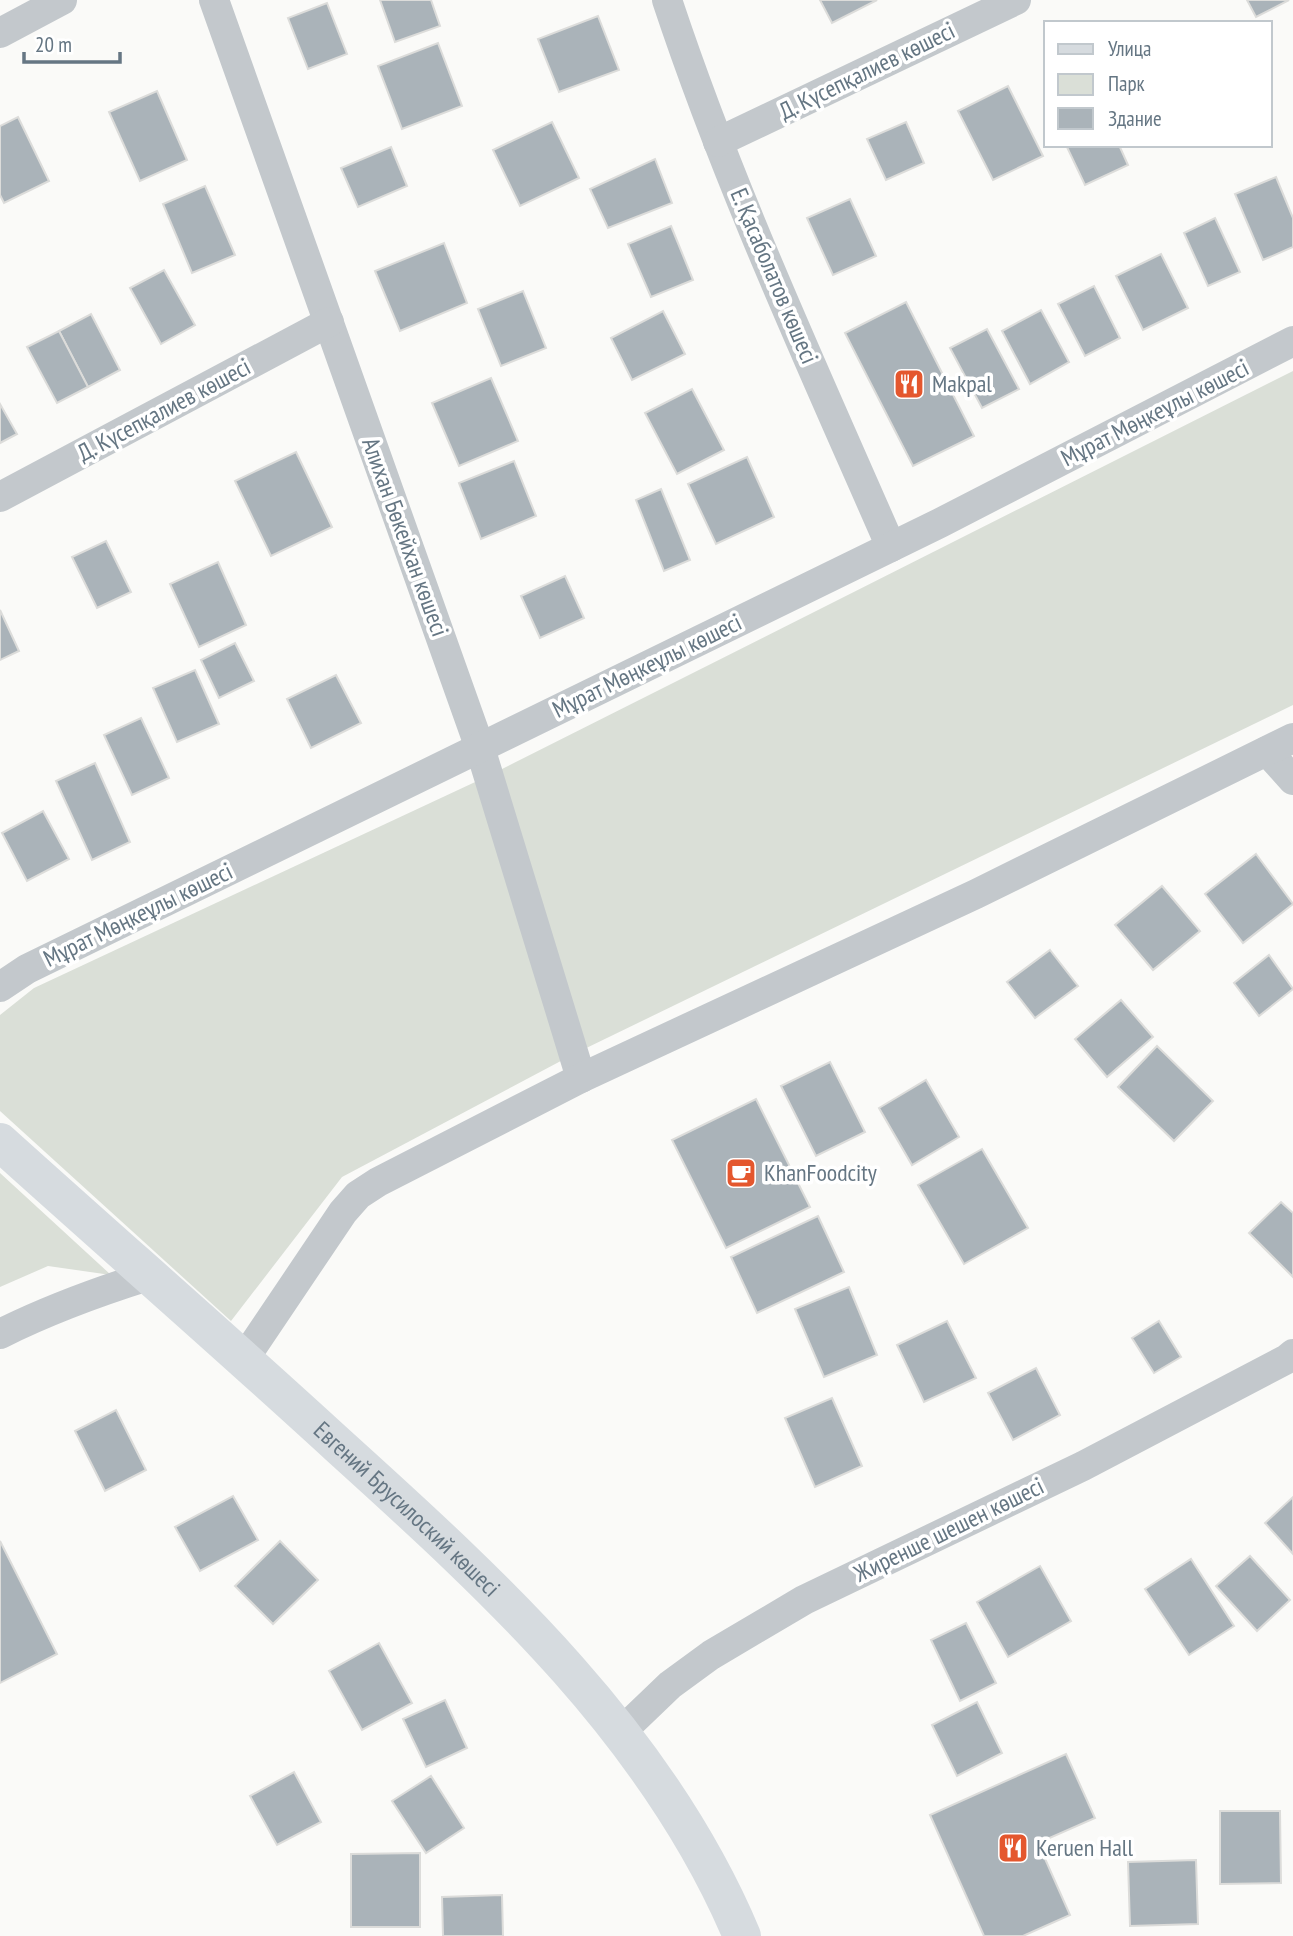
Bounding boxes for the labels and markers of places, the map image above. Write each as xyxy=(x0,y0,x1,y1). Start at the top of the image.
restaurant icon: Makpal xyxy=(892,367,926,401)
place label: Makpal xyxy=(932,368,992,399)
cafe icon: KhanFoodcity xyxy=(724,1156,758,1190)
place label: KhanFoodcity xyxy=(764,1157,877,1188)
restaurant icon: Keruen Hall xyxy=(996,1831,1030,1865)
place label: Keruen Hall xyxy=(1036,1832,1133,1863)

